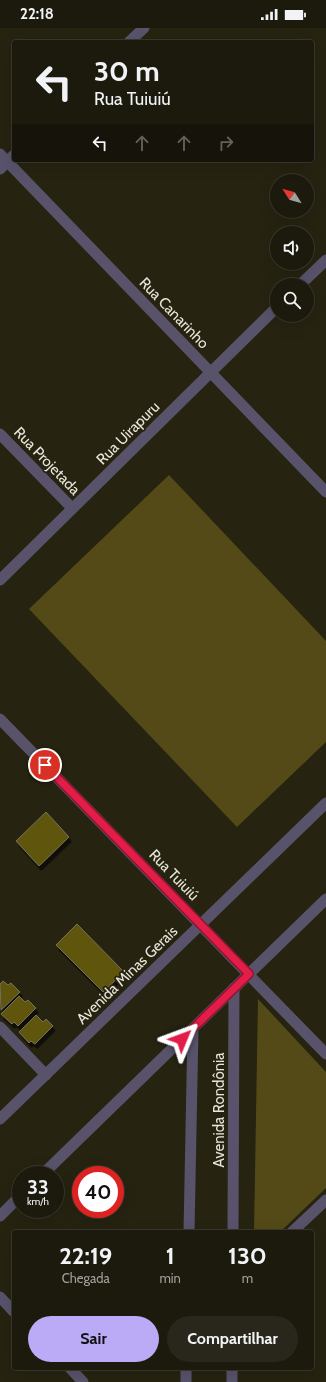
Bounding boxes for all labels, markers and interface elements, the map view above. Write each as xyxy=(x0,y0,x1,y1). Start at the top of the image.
text: 22:18 xyxy=(20,5,54,23)
text: 30 m xyxy=(94,54,160,88)
icon: left xyxy=(28,56,80,108)
text: Rua Tuiuiú xyxy=(94,88,171,110)
icon: left xyxy=(89,132,111,154)
icon: ahead xyxy=(131,132,153,154)
icon: ahead xyxy=(173,132,195,154)
icon: right xyxy=(215,132,237,154)
north arrow xyxy=(270,174,314,218)
map controls xyxy=(270,174,314,322)
button: sound xyxy=(270,226,314,270)
street label: Rua Canarinho xyxy=(136,274,212,352)
button: search xyxy=(270,278,314,322)
street label: Rua Uirapuru xyxy=(93,398,163,468)
street label: Rua Projetada xyxy=(10,423,84,499)
pin xyxy=(28,748,62,782)
icon: arrive xyxy=(34,754,56,776)
street label: Rua Tuiuiú xyxy=(145,846,203,904)
street label: Avenida Minas Gerais xyxy=(73,922,181,1028)
position arrow xyxy=(161,1018,203,1060)
street label: Avenida Rondônia xyxy=(210,1052,228,1167)
speed limit sign: 40 xyxy=(72,1166,124,1218)
text: 33 xyxy=(27,1175,49,1199)
text: km/h xyxy=(27,1195,49,1208)
text: 22:19 xyxy=(59,1241,112,1270)
text: 1 xyxy=(166,1241,175,1270)
text: 130 xyxy=(228,1241,267,1270)
text: Chegada xyxy=(62,1270,110,1286)
text: min xyxy=(159,1270,181,1286)
text: m xyxy=(242,1270,253,1286)
button: Sair xyxy=(28,1316,159,1362)
button: Compartilhar xyxy=(167,1316,298,1362)

